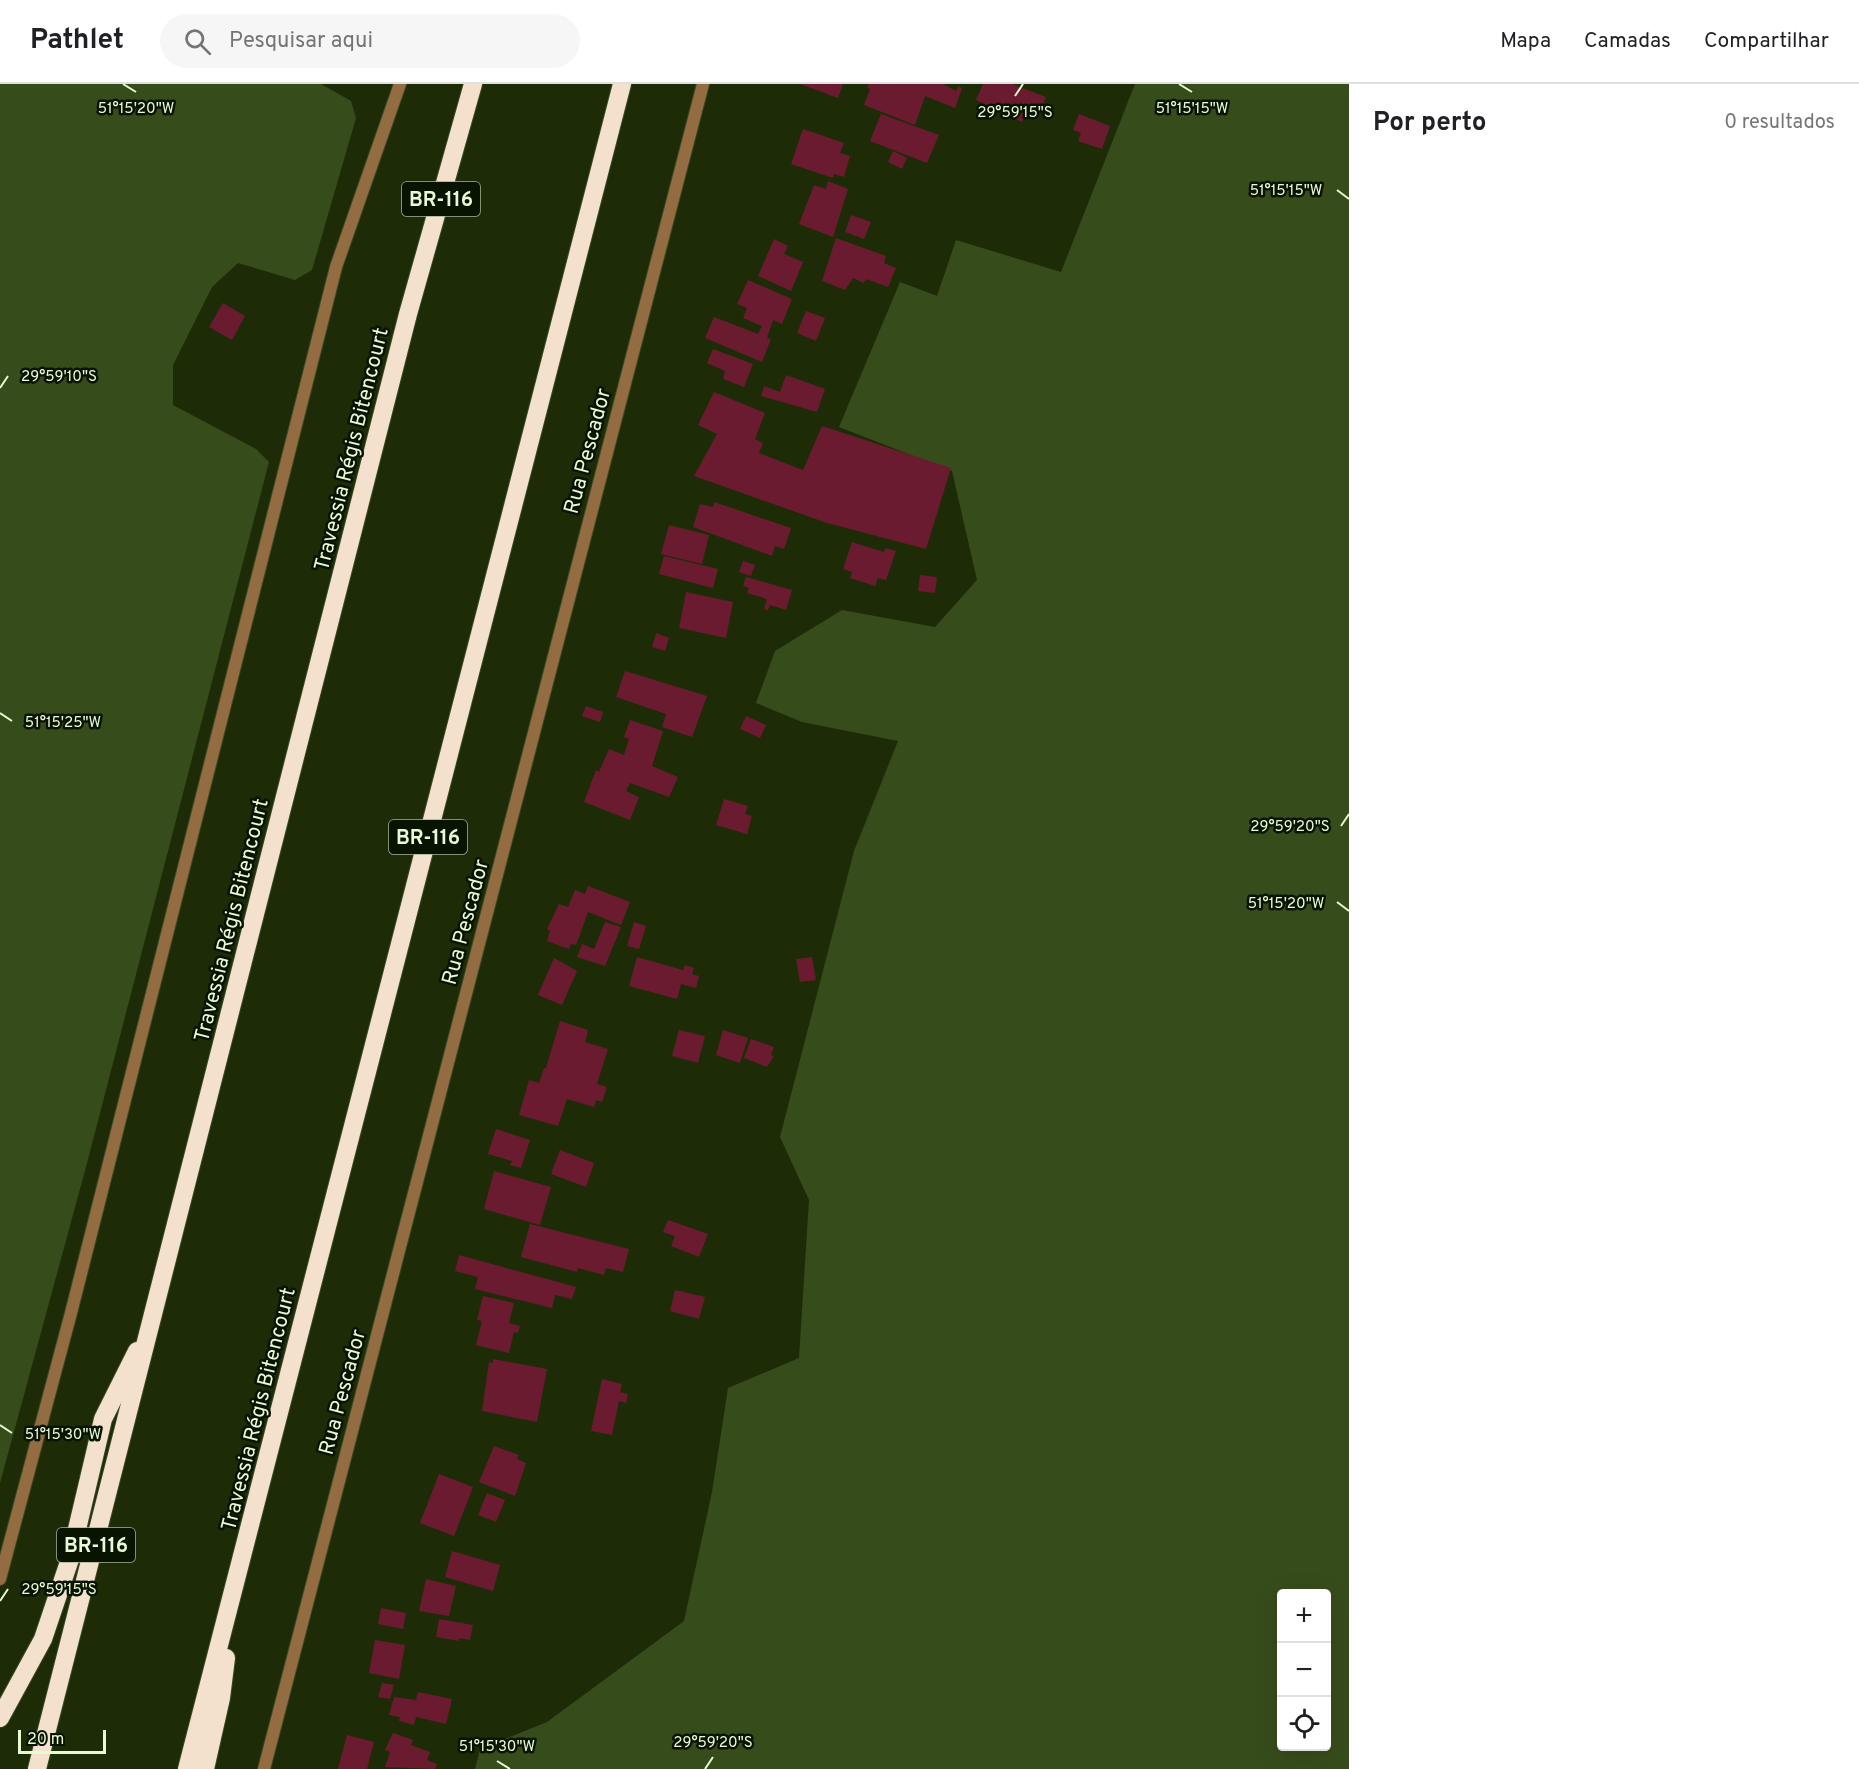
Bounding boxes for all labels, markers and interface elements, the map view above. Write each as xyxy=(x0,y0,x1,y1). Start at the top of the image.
search box xyxy=(160,14,580,68)
text: Pathlet xyxy=(30,23,124,59)
icon: search xyxy=(181,25,214,58)
text: Pesquisar aqui xyxy=(229,28,373,55)
text: Mapa xyxy=(1500,28,1551,55)
text: Camadas xyxy=(1584,28,1671,55)
text: Compartilhar xyxy=(1704,28,1829,55)
text: 51°15'20"W xyxy=(98,100,174,119)
text: 51°15'15"W xyxy=(1156,100,1228,119)
text: 29°59'15"S xyxy=(977,104,1053,123)
text: Por perto xyxy=(1373,107,1487,140)
text: 0 resultados xyxy=(1724,110,1835,136)
road number: BR-116 xyxy=(402,182,480,216)
text: 51°15'15"W xyxy=(1250,182,1322,201)
street label: Travessia Régis Bitencourt xyxy=(309,325,396,574)
text: 29°59'10"S xyxy=(21,368,97,387)
street label: Rua Pescador xyxy=(559,386,618,517)
text: 51°15'25"W xyxy=(25,714,101,733)
street label: Travessia Régis Bitencourt xyxy=(189,796,276,1045)
text: 29°59'20"S xyxy=(1250,818,1330,837)
road number: BR-116 xyxy=(389,820,467,854)
street label: Rua Pescador xyxy=(437,857,496,988)
text: 51°15'20"W xyxy=(1248,895,1324,914)
street label: Travessia Régis Bitencourt xyxy=(216,1285,303,1534)
street label: Rua Pescador xyxy=(314,1327,373,1458)
text: 51°15'30"W xyxy=(25,1426,101,1445)
road number: BR-116 xyxy=(57,1528,135,1562)
text: 29°59'15"S xyxy=(21,1581,97,1600)
map controls xyxy=(1277,1589,1331,1751)
button: + xyxy=(1277,1589,1331,1643)
button: − xyxy=(1277,1643,1331,1697)
button: locate xyxy=(1277,1697,1331,1751)
scale bar xyxy=(18,1727,106,1754)
text: 20 m xyxy=(27,1730,64,1750)
text: 29°59'20"S xyxy=(673,1734,753,1753)
text: 51°15'30"W xyxy=(459,1738,535,1757)

